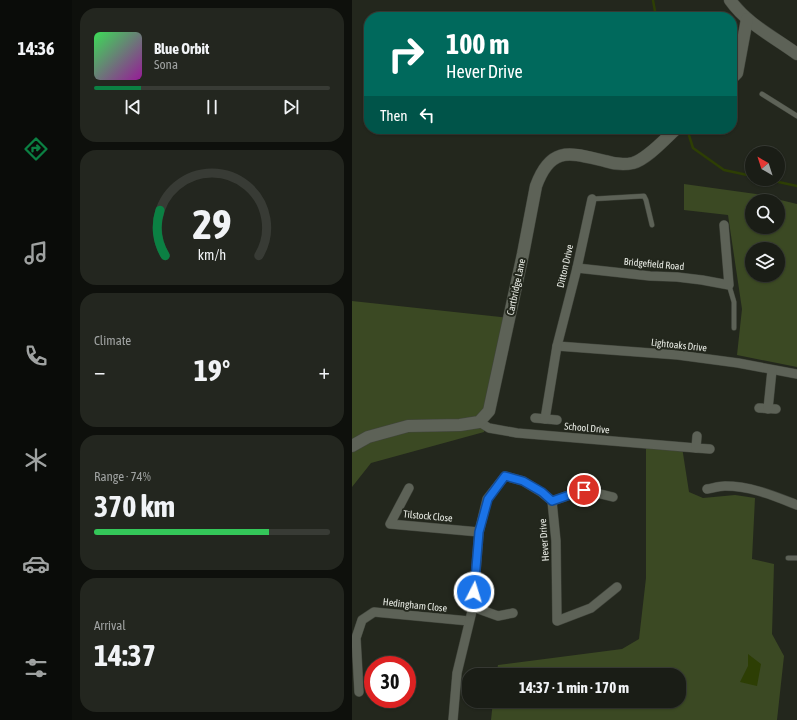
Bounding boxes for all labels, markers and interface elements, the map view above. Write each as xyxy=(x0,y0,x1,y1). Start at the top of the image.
icon: right xyxy=(380,28,432,80)
text: 100 m xyxy=(446,28,509,60)
text: 14:36 xyxy=(17,38,55,59)
text: Blue Orbit xyxy=(154,40,209,57)
text: Sona xyxy=(154,57,178,72)
text: Hever Drive xyxy=(446,61,523,82)
icon: previous xyxy=(122,96,144,118)
icon: pause xyxy=(201,96,223,118)
icon: next xyxy=(280,96,302,118)
icon: left xyxy=(416,104,438,126)
text: Then xyxy=(380,107,408,124)
icon: directions xyxy=(22,135,50,163)
north arrow xyxy=(745,146,785,186)
map controls xyxy=(745,146,785,282)
button: search xyxy=(745,194,785,234)
text: 29 xyxy=(192,199,232,247)
icon: music xyxy=(22,239,50,267)
button: layers xyxy=(745,242,785,282)
street label: Ditton Drive xyxy=(555,243,575,289)
text: km/h xyxy=(198,246,226,262)
street label: Bridgefield Road xyxy=(623,256,685,272)
street label: Cartbridge Lane xyxy=(505,257,527,316)
text: Climate xyxy=(94,333,131,348)
street label: Lightoaks Drive xyxy=(650,337,708,353)
icon: phone xyxy=(22,342,50,370)
text: 19° xyxy=(194,353,230,387)
text: − xyxy=(94,358,105,384)
text: + xyxy=(319,358,330,384)
street label: School Drive xyxy=(564,421,611,436)
icon: climate xyxy=(22,446,50,474)
text: Range · 74% xyxy=(94,469,151,484)
pin xyxy=(567,473,601,507)
icon: arrive xyxy=(573,479,595,501)
text: 370 km xyxy=(94,489,175,523)
street label: Tilstock Close xyxy=(403,508,454,524)
street label: Hever Drive xyxy=(537,518,551,562)
icon: car xyxy=(22,550,50,578)
position arrow xyxy=(453,571,495,613)
street label: Hedingham Close xyxy=(382,596,448,614)
text: Arrival xyxy=(94,618,126,633)
text: 14:37 xyxy=(94,638,156,672)
icon: filters xyxy=(22,654,50,682)
speed limit sign: 30 xyxy=(364,656,416,708)
text: 14:37 · 1 min · 170 m xyxy=(519,679,629,696)

